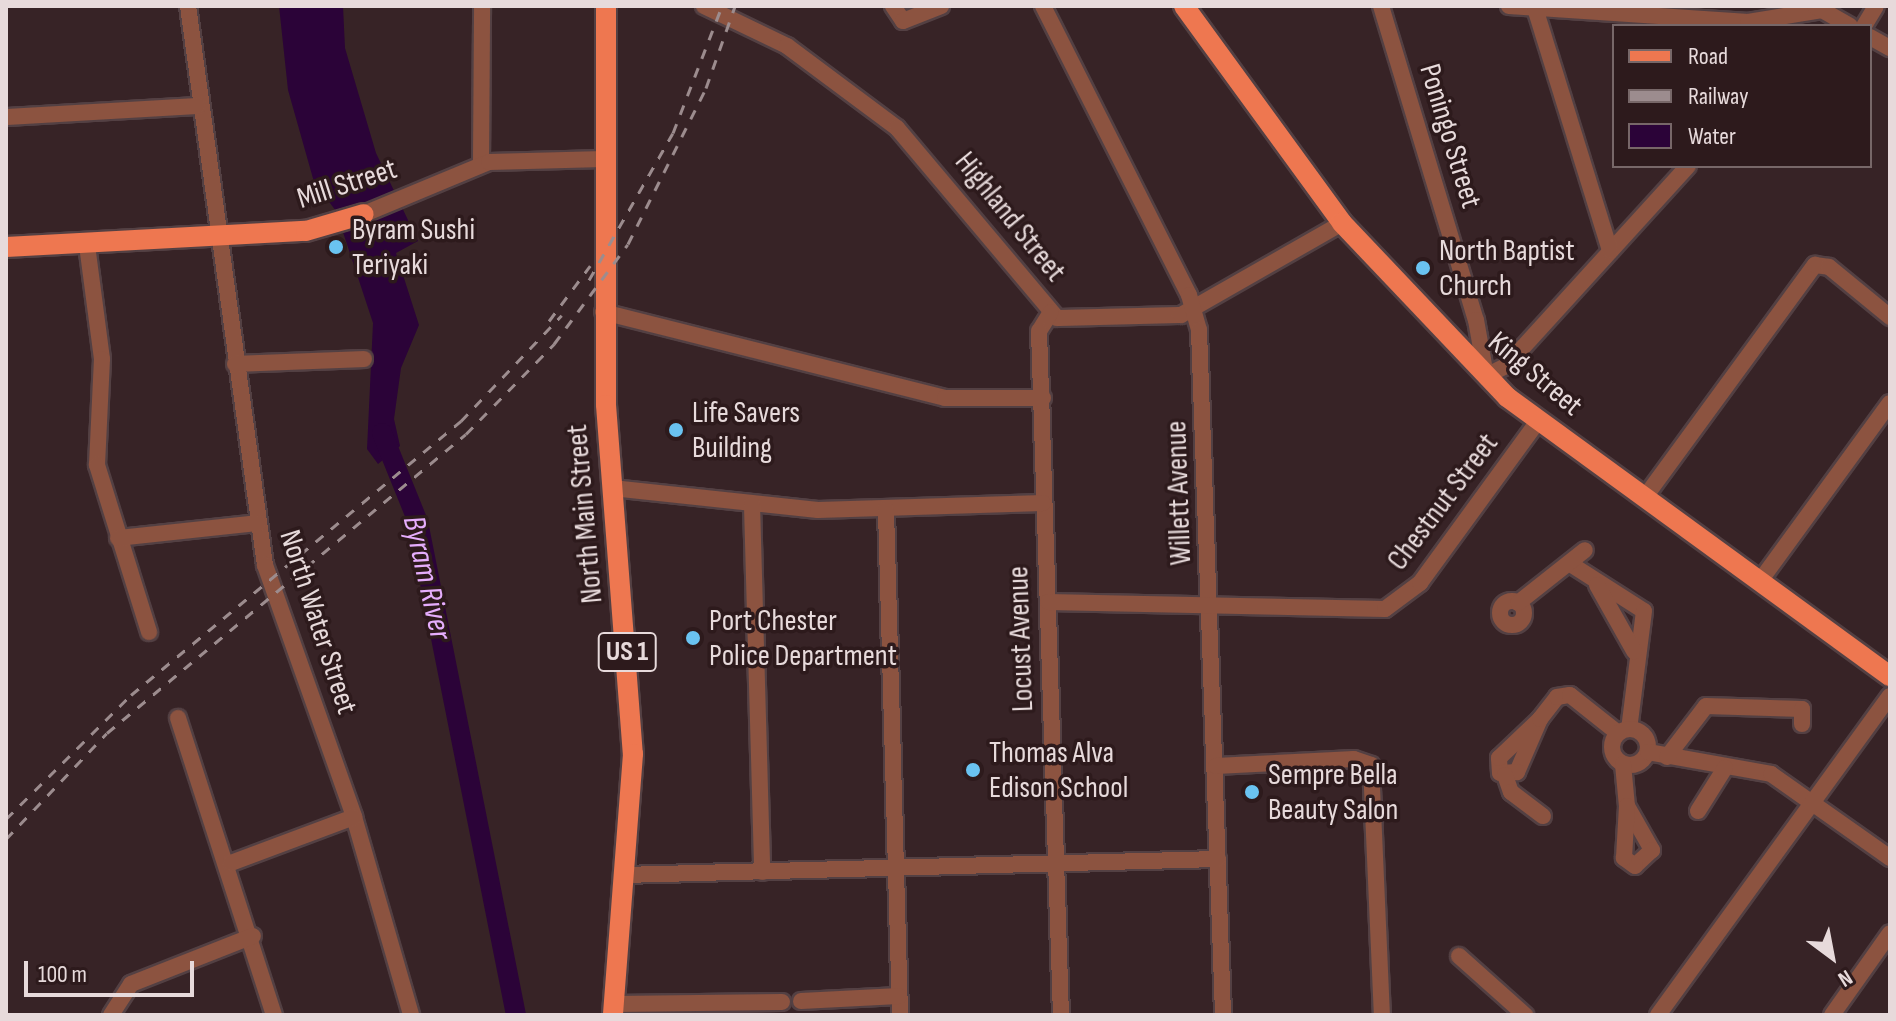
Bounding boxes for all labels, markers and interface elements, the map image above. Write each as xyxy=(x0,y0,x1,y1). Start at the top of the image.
legend xyxy=(1612,24,1872,168)
text: Road xyxy=(1688,42,1728,71)
street label: Poningo Street xyxy=(1411,60,1489,212)
text: Railway xyxy=(1688,82,1748,111)
text: Water xyxy=(1688,122,1736,151)
street label: Highland Street xyxy=(947,145,1073,289)
street label: Mill Street xyxy=(293,151,401,217)
place label: Byram Sushi Teriyaki xyxy=(352,212,475,282)
place label: North Baptist Church xyxy=(1439,233,1575,304)
marker: Byram Sushi Teriyaki xyxy=(327,238,345,256)
marker: North Baptist Church xyxy=(1414,259,1432,277)
street label: King Street xyxy=(1480,324,1590,424)
place label: Life Savers Building xyxy=(692,395,800,466)
street label: Willett Avenue xyxy=(1158,420,1200,566)
marker: Life Savers Building xyxy=(667,421,685,439)
street label: North Main Street xyxy=(559,423,611,605)
street label: Chestnut Street xyxy=(1380,426,1506,578)
water label: Byram River xyxy=(393,512,459,644)
street label: North Water Street xyxy=(271,525,365,719)
street label: Locust Avenue xyxy=(1000,566,1042,712)
place label: Port Chester Police Department xyxy=(709,603,897,674)
road number: US 1 xyxy=(597,628,657,676)
marker: Port Chester Police Department xyxy=(684,629,702,647)
place label: Thomas Alva Edison School xyxy=(989,735,1128,806)
place label: Sempre Bella Beauty Salon xyxy=(1268,757,1398,828)
marker: Thomas Alva Edison School xyxy=(964,761,982,779)
marker: Sempre Bella Beauty Salon xyxy=(1243,783,1261,801)
north arrow xyxy=(1792,917,1872,997)
scale bar xyxy=(28,945,198,995)
text: 100 m xyxy=(38,960,87,989)
text: N xyxy=(1833,963,1857,992)

